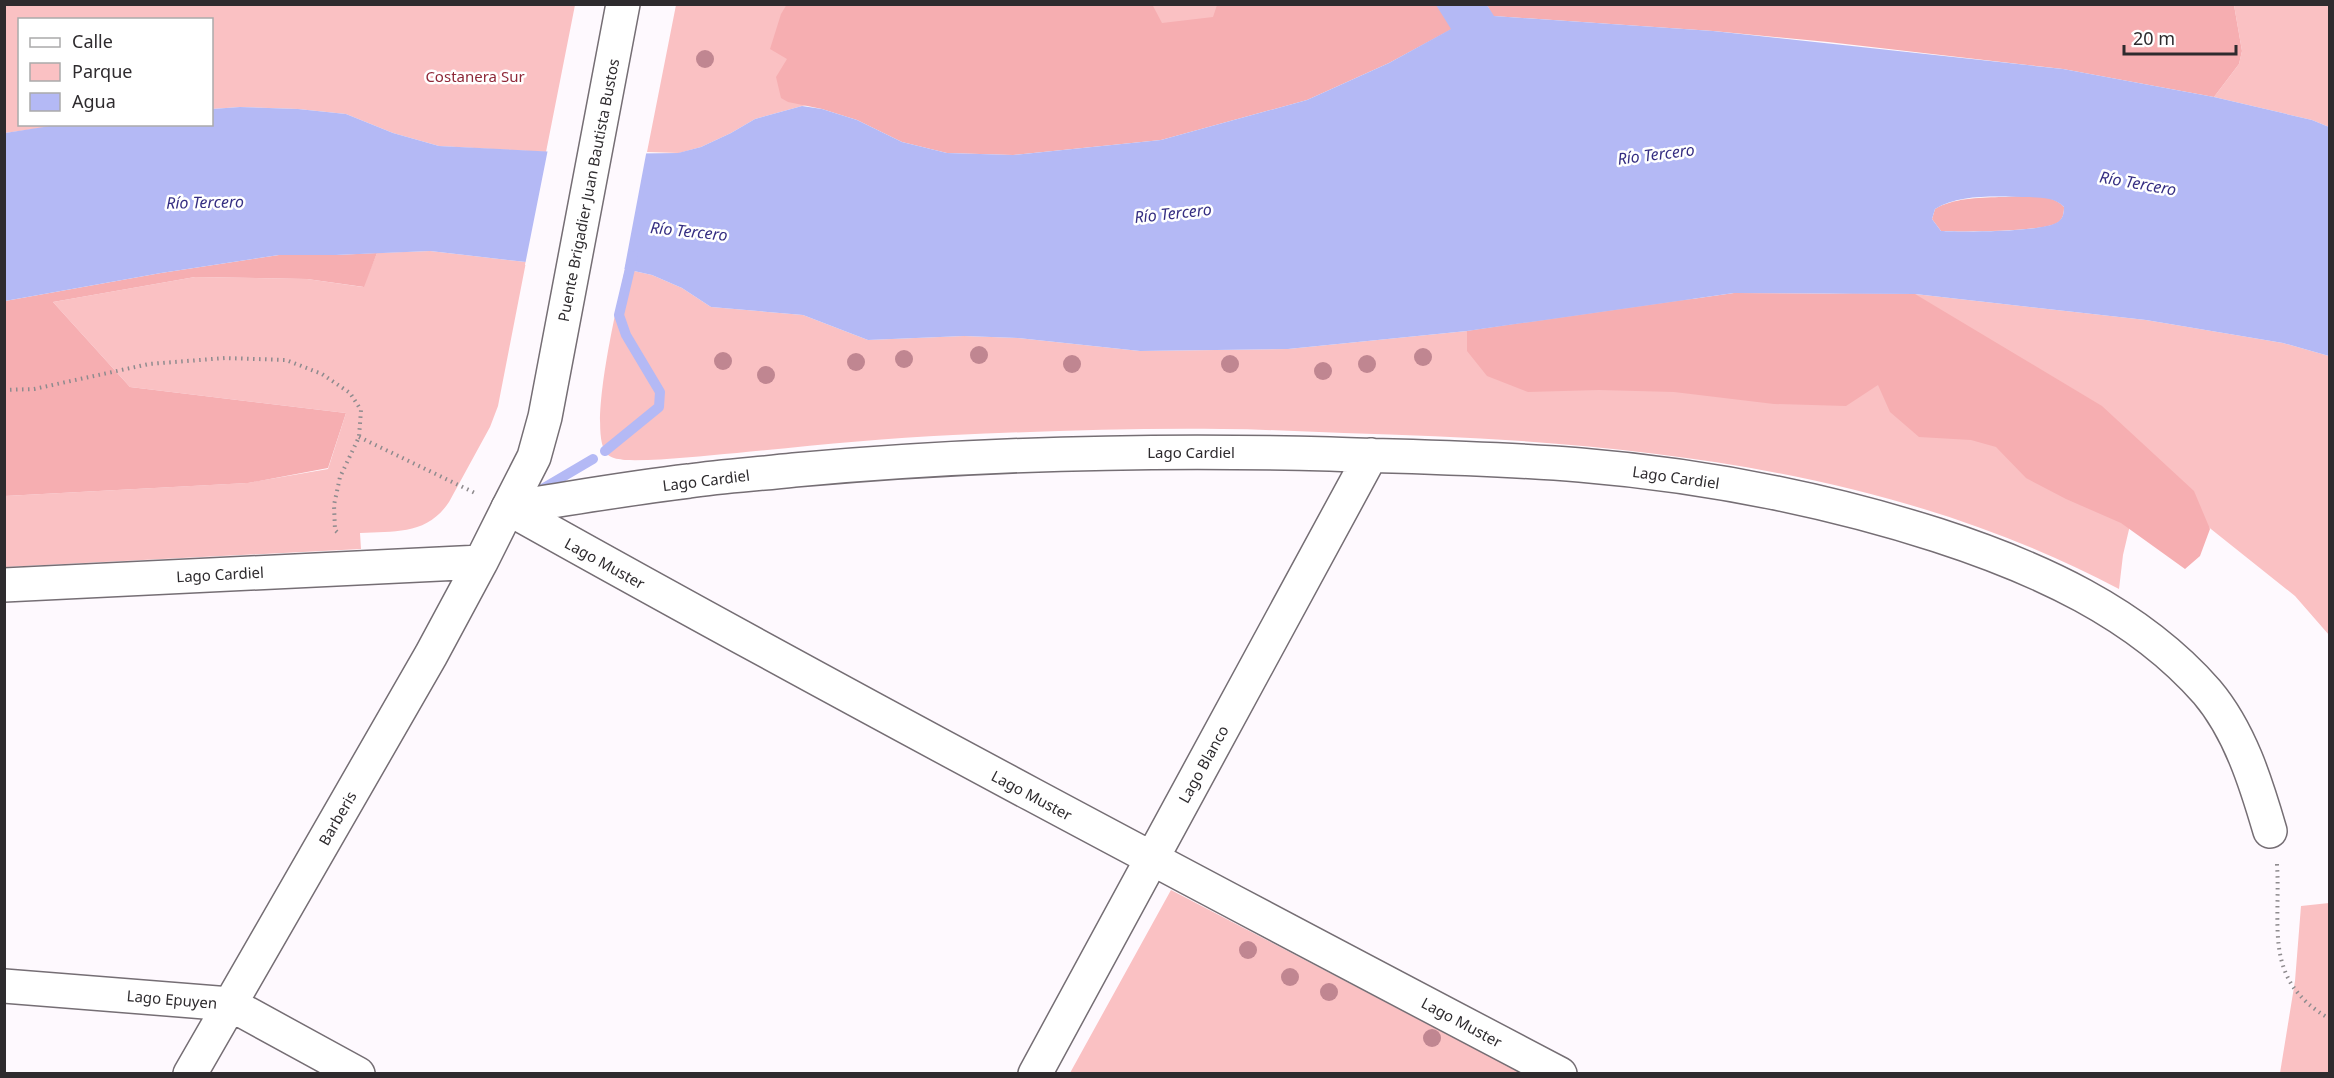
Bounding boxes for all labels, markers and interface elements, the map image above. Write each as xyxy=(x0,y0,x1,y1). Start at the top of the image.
legend xyxy=(18,18,213,126)
scale bar xyxy=(2124,18,2236,56)
text: 20 m xyxy=(2133,26,2175,50)
text: Calle xyxy=(72,29,113,53)
street label: Puente Brigadier Juan Bautista Bustos xyxy=(553,57,623,323)
text: Parque xyxy=(72,59,132,83)
park label: Costanera Sur xyxy=(425,66,525,86)
text: Agua xyxy=(72,89,116,113)
water label: Río Tercero xyxy=(1616,138,1696,170)
water label: Río Tercero xyxy=(2098,165,2178,201)
water label: Río Tercero xyxy=(166,190,244,214)
water label: Río Tercero xyxy=(1133,198,1213,228)
water label: Río Tercero xyxy=(649,216,729,246)
street label: Lago Cardiel xyxy=(1147,442,1235,462)
street label: Lago Cardiel xyxy=(1631,461,1721,493)
street label: Lago Cardiel xyxy=(661,465,751,495)
street label: Lago Muster xyxy=(561,533,649,593)
street label: Lago Cardiel xyxy=(176,562,264,586)
street label: Lago Blanco xyxy=(1173,722,1233,806)
street label: Lago Muster xyxy=(988,765,1076,825)
street label: Barberis xyxy=(314,787,360,849)
street label: Lago Epuyen xyxy=(126,985,218,1013)
street label: Lago Muster xyxy=(1418,992,1506,1052)

